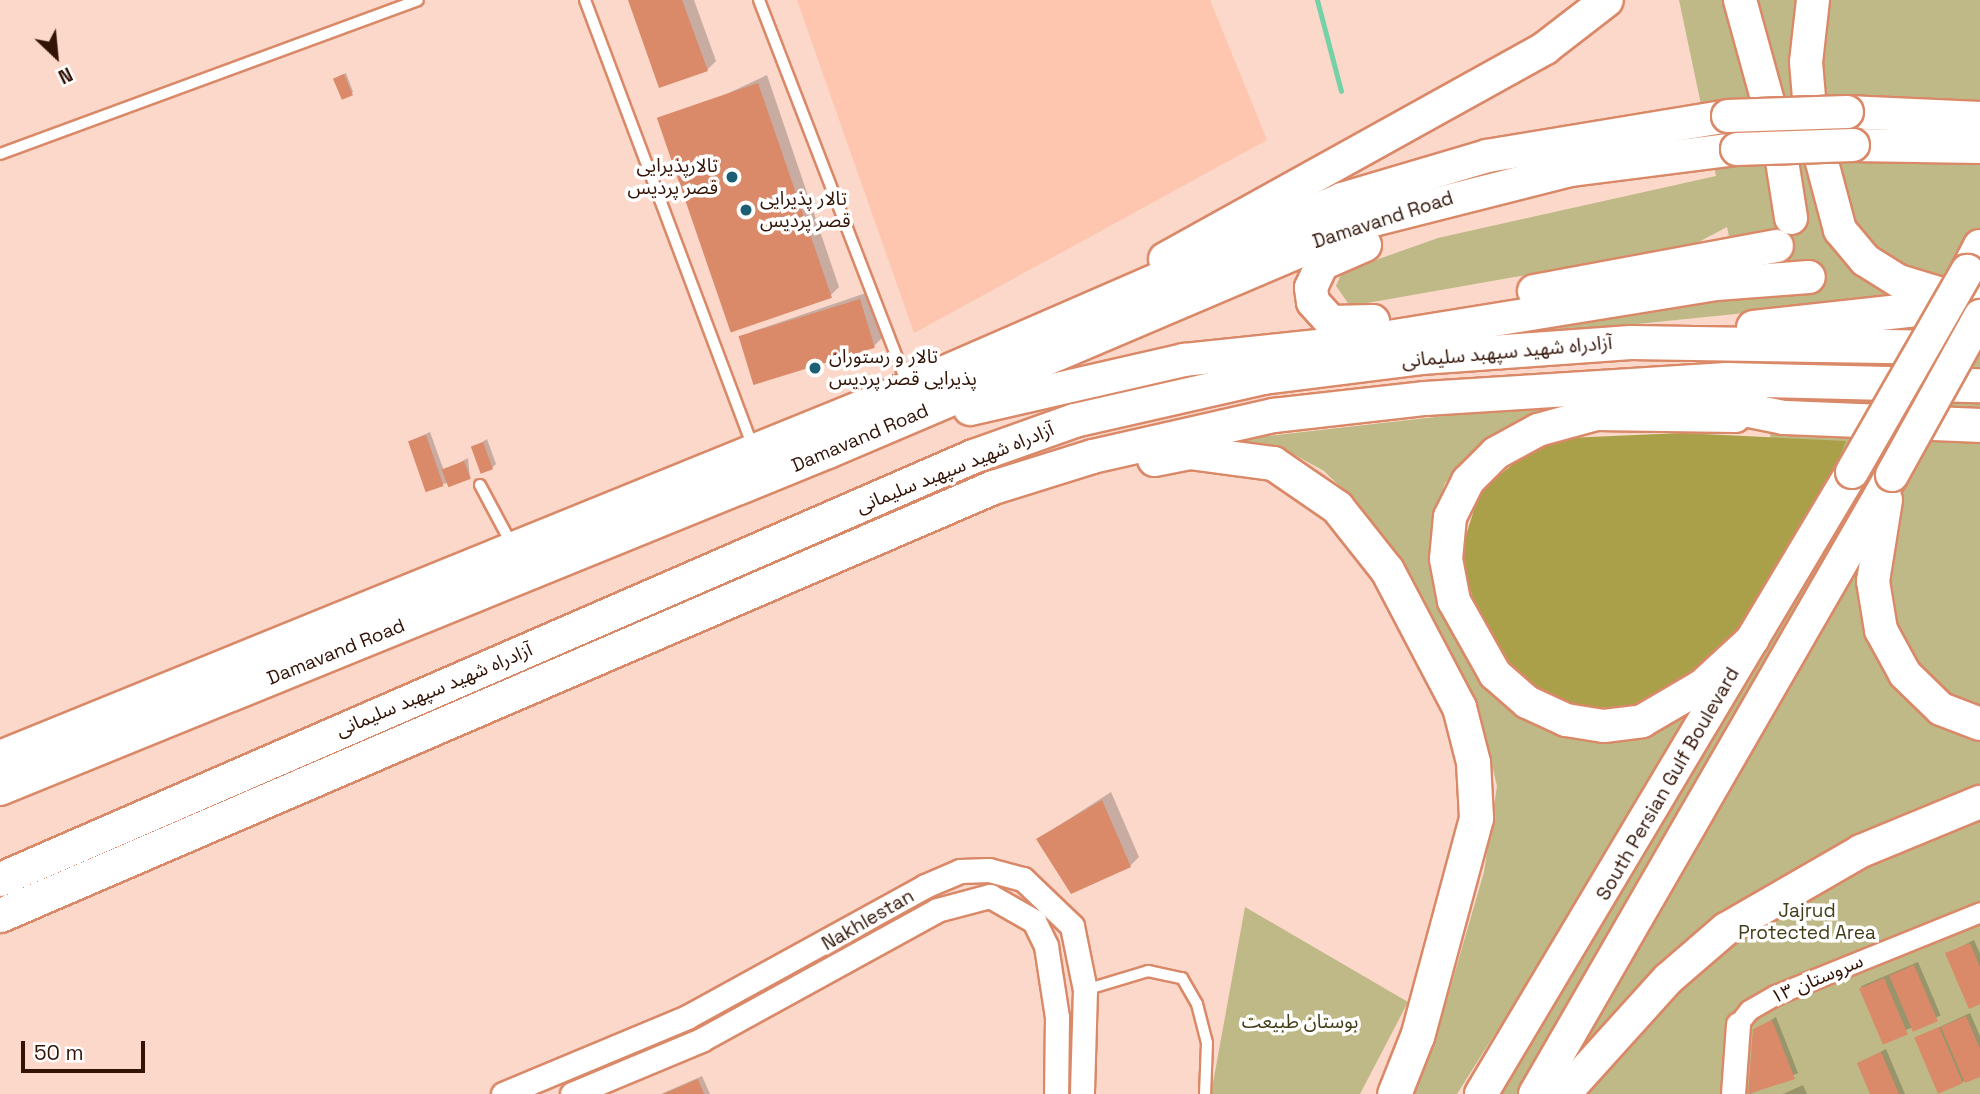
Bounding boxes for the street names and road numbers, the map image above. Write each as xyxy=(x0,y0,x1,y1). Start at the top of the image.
street label: Damavand Road xyxy=(1310,187,1456,253)
street label: آزادراه شهید سپهبد سلیمانی xyxy=(1401,331,1613,373)
street label: Damavand Road xyxy=(788,399,932,477)
street label: آزادراه شهید سپهبد سلیمانی xyxy=(853,418,1057,518)
street label: Damavand Road xyxy=(264,614,408,690)
street label: آزادراه شهید سپهبد سلیمانی xyxy=(332,638,536,742)
street label: South Persian Gulf Boulevard xyxy=(1592,663,1744,905)
street label: Nakhlestan xyxy=(818,885,918,955)
street label: سروستان ۱۳ xyxy=(1767,949,1867,1009)

